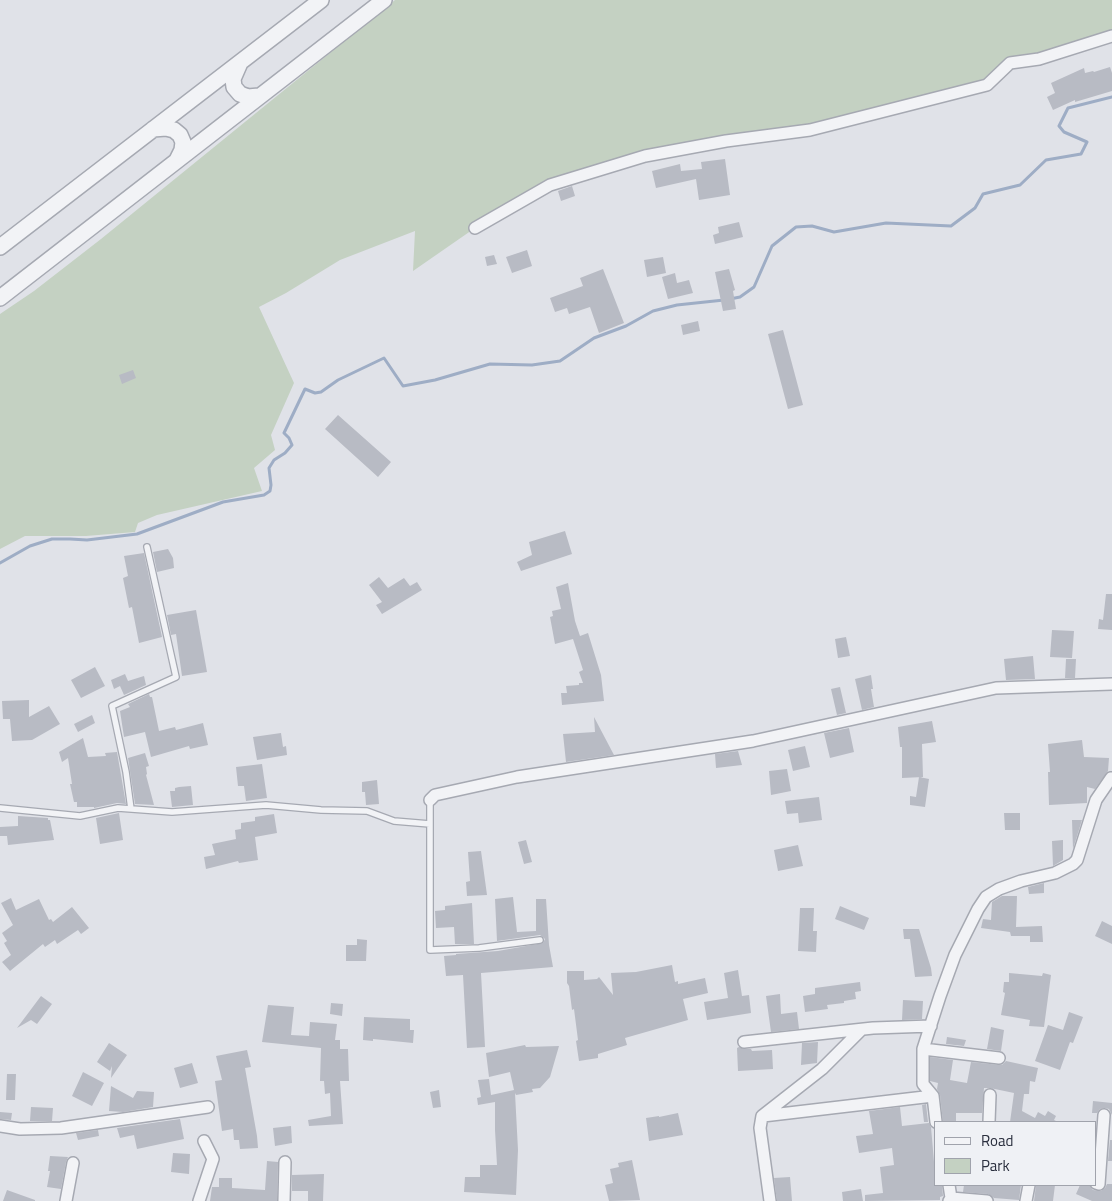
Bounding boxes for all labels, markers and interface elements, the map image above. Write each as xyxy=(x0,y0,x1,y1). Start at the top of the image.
legend xyxy=(934,1121,1097,1186)
text: Road xyxy=(981,1129,1013,1152)
text: Park xyxy=(981,1154,1010,1177)

